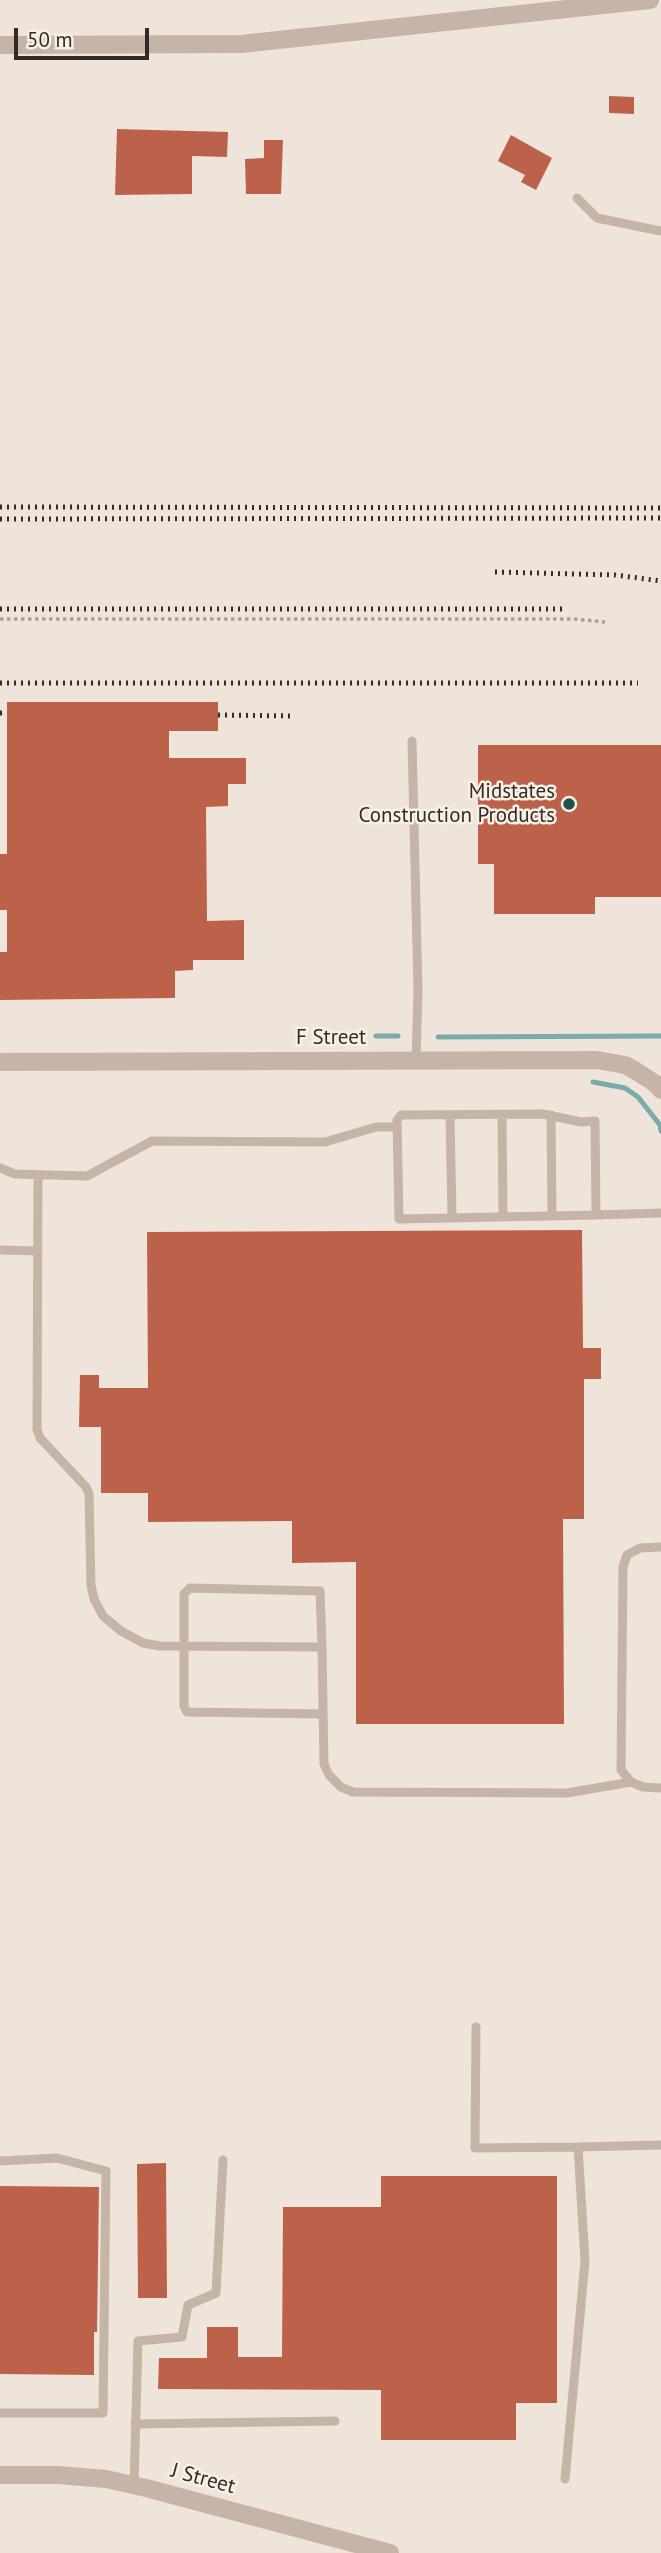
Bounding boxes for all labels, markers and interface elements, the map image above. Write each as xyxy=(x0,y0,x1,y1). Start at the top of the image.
scale bar xyxy=(18,14,152,58)
text: 50 m xyxy=(27,26,73,53)
place label: Midstates Construction Products xyxy=(359,779,555,829)
marker: Midstates Construction Products xyxy=(561,796,577,812)
street label: F Street xyxy=(296,1025,366,1051)
street label: J Street xyxy=(168,2458,238,2500)

